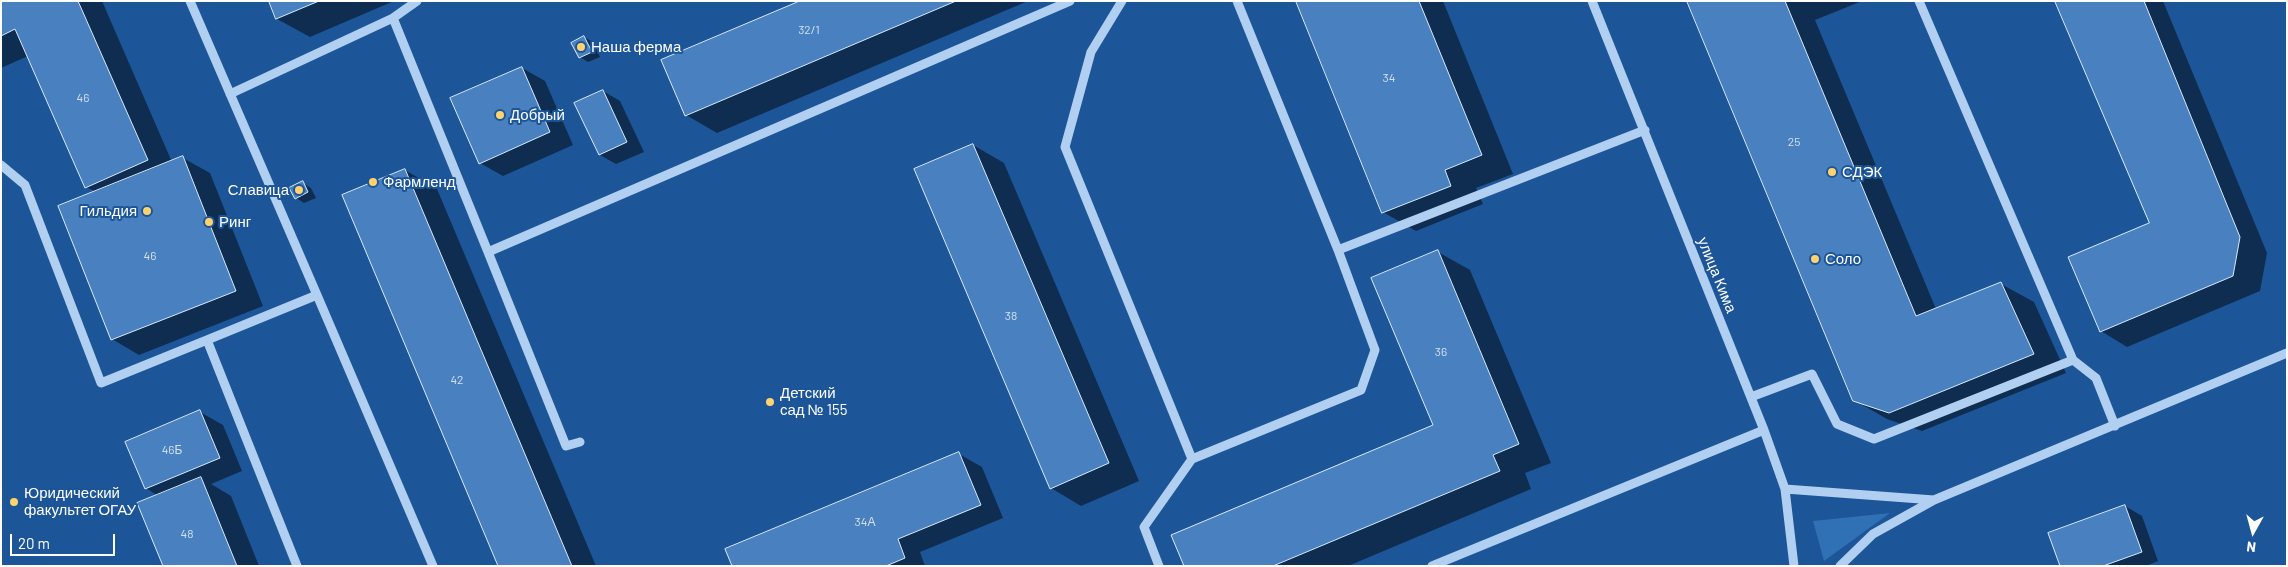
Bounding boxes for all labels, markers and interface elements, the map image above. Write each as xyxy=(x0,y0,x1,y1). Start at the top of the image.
house number: 32/1 xyxy=(798,23,820,37)
place label: Наша ферма xyxy=(591,38,681,56)
marker: Наша ферма xyxy=(575,41,587,53)
house number: 34 xyxy=(1383,71,1395,85)
house number: 46 xyxy=(77,91,89,105)
place label: Добрый xyxy=(510,106,565,124)
marker: Добрый xyxy=(494,109,506,121)
house number: 25 xyxy=(1788,135,1800,149)
place label: СДЭК xyxy=(1842,163,1882,181)
marker: СДЭК xyxy=(1826,166,1838,178)
place label: Фармленд xyxy=(383,173,456,191)
marker: Фармленд xyxy=(367,176,379,188)
place label: Славица xyxy=(228,181,289,199)
marker: Славица xyxy=(293,184,305,196)
place label: Гильдия xyxy=(80,202,137,220)
marker: Гильдия xyxy=(141,205,153,217)
place label: Ринг xyxy=(219,213,251,231)
marker: Ринг xyxy=(203,216,215,228)
street label: улица Кима xyxy=(1694,235,1740,315)
house number: 46 xyxy=(144,249,156,263)
place label: Соло xyxy=(1825,250,1861,268)
marker: Соло xyxy=(1809,253,1821,265)
house number: 38 xyxy=(1005,309,1017,323)
house number: 36 xyxy=(1435,345,1447,359)
house number: 42 xyxy=(450,373,464,387)
place label: Детский сад № 155 xyxy=(780,384,847,419)
marker: Детский сад № 155 xyxy=(764,396,776,408)
house number: 46Б xyxy=(162,443,182,457)
place label: Юридический факультет ОГАУ xyxy=(24,484,136,519)
marker: Юридический факультет ОГАУ xyxy=(8,496,20,508)
north arrow xyxy=(2228,507,2278,557)
house number: 34А xyxy=(855,515,875,529)
scale bar xyxy=(12,524,118,556)
house number: 48 xyxy=(181,527,193,541)
text: 20 m xyxy=(18,534,50,552)
text: N xyxy=(2245,538,2257,556)

